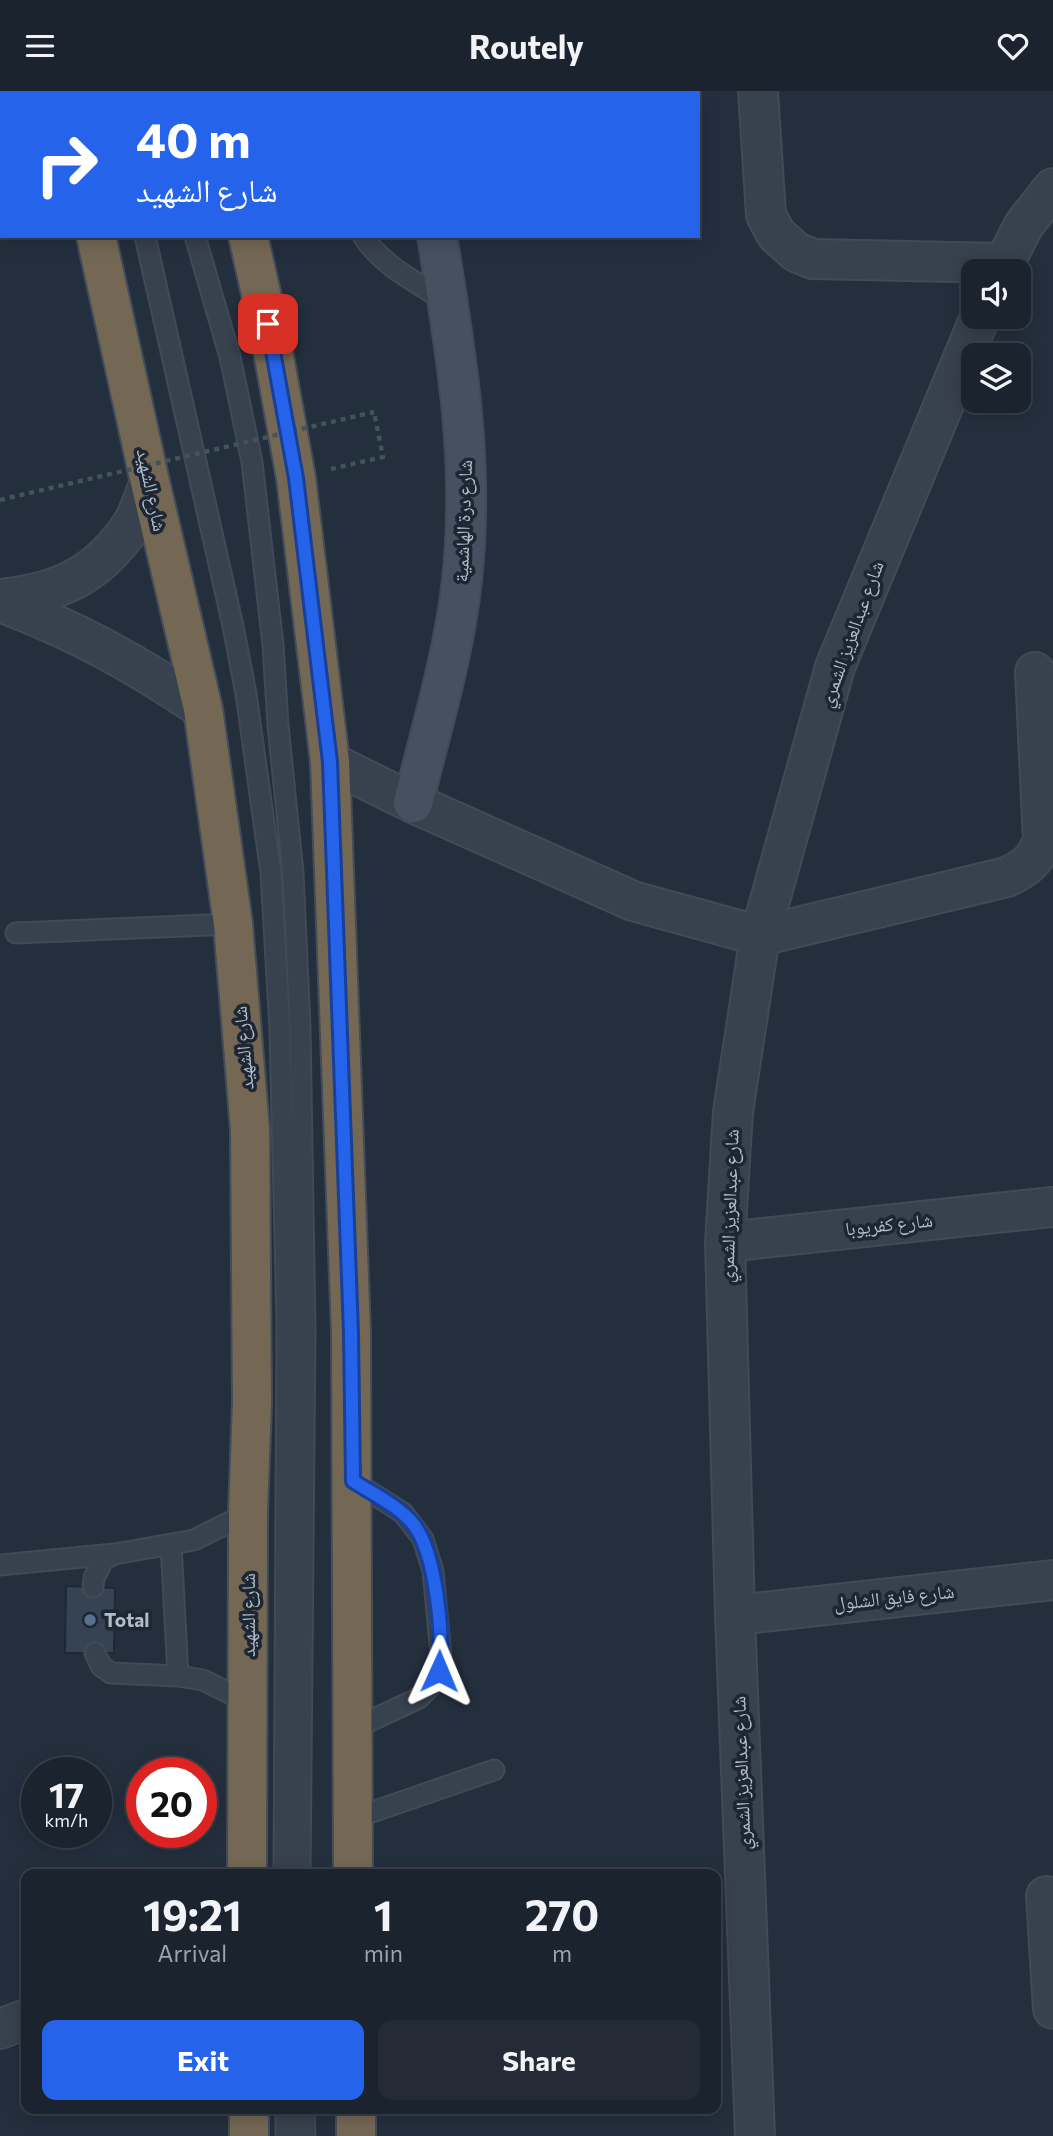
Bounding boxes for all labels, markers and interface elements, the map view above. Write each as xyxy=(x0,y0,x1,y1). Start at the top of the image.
text: Routely xyxy=(469,26,584,66)
icon: menu xyxy=(21,27,59,65)
icon: heart xyxy=(994,27,1032,65)
text: 40 m xyxy=(136,108,251,168)
icon: right xyxy=(21,119,112,210)
text: شارع الشهيد xyxy=(136,169,277,209)
map controls xyxy=(961,259,1031,413)
button: sound xyxy=(961,259,1031,329)
pin xyxy=(238,294,298,354)
icon: arrive xyxy=(249,305,287,343)
button: layers xyxy=(961,343,1031,413)
street label: شارع الشهيد xyxy=(132,446,172,534)
street label: شارع درة الهاشمية xyxy=(449,459,477,583)
street label: شارع عبدالعزيز الشمري xyxy=(813,557,892,712)
street label: شارع الشهيد xyxy=(227,1005,259,1091)
street label: شارع عبدالعزيز الشمري xyxy=(714,1129,748,1284)
street label: شارع كفريوبا xyxy=(844,1207,934,1241)
street label: شارع الشهيد xyxy=(236,1573,260,1657)
street label: شارع فايق الشلول xyxy=(833,1579,955,1615)
place label: Total xyxy=(104,1608,149,1631)
marker: Total xyxy=(82,1612,98,1628)
position arrow xyxy=(402,1634,476,1708)
street label: شارع عبدالعزيز الشمري xyxy=(726,1695,760,1850)
speed limit sign: 20 xyxy=(126,1757,217,1848)
text: 17 xyxy=(49,1772,84,1815)
text: km/h xyxy=(45,1809,88,1831)
text: 19:21 xyxy=(143,1888,242,1940)
text: 1 xyxy=(374,1888,393,1940)
text: 270 xyxy=(525,1888,599,1940)
text: Arrival xyxy=(158,1939,227,1967)
text: min xyxy=(364,1939,403,1967)
text: m xyxy=(552,1939,572,1967)
button: Exit xyxy=(42,2020,364,2100)
button: Share xyxy=(378,2020,700,2100)

